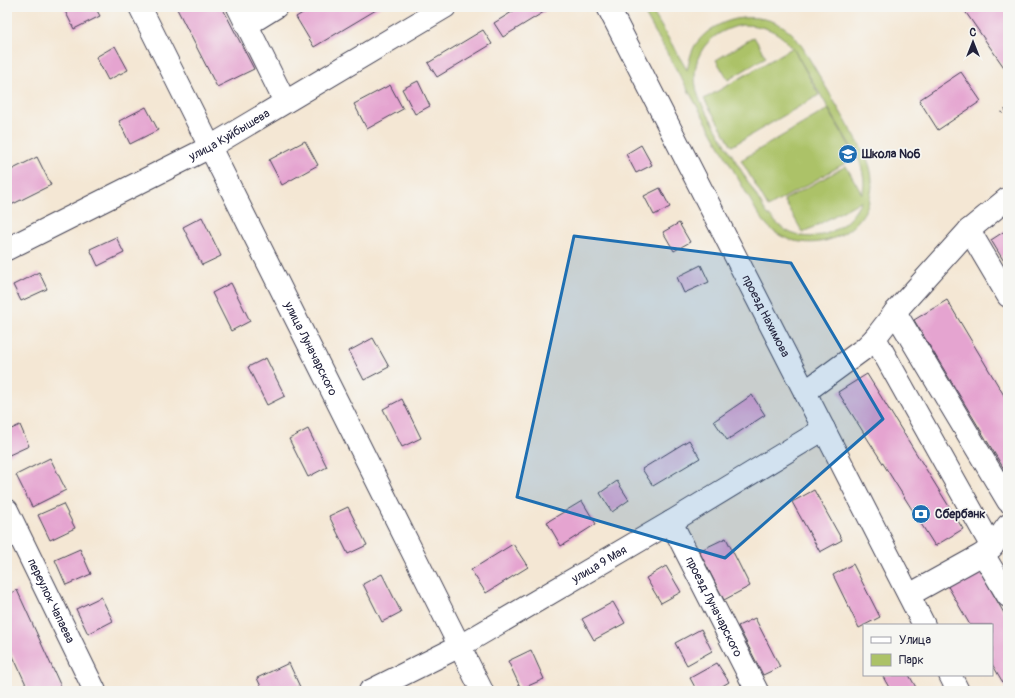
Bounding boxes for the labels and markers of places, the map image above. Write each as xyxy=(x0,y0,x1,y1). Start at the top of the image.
school or university icon: Школа №6 xyxy=(837,143,859,165)
place label: Школа №6 xyxy=(861,147,921,162)
bank icon: Сбербанк xyxy=(910,503,932,525)
place label: Сбербанк xyxy=(935,507,986,522)

